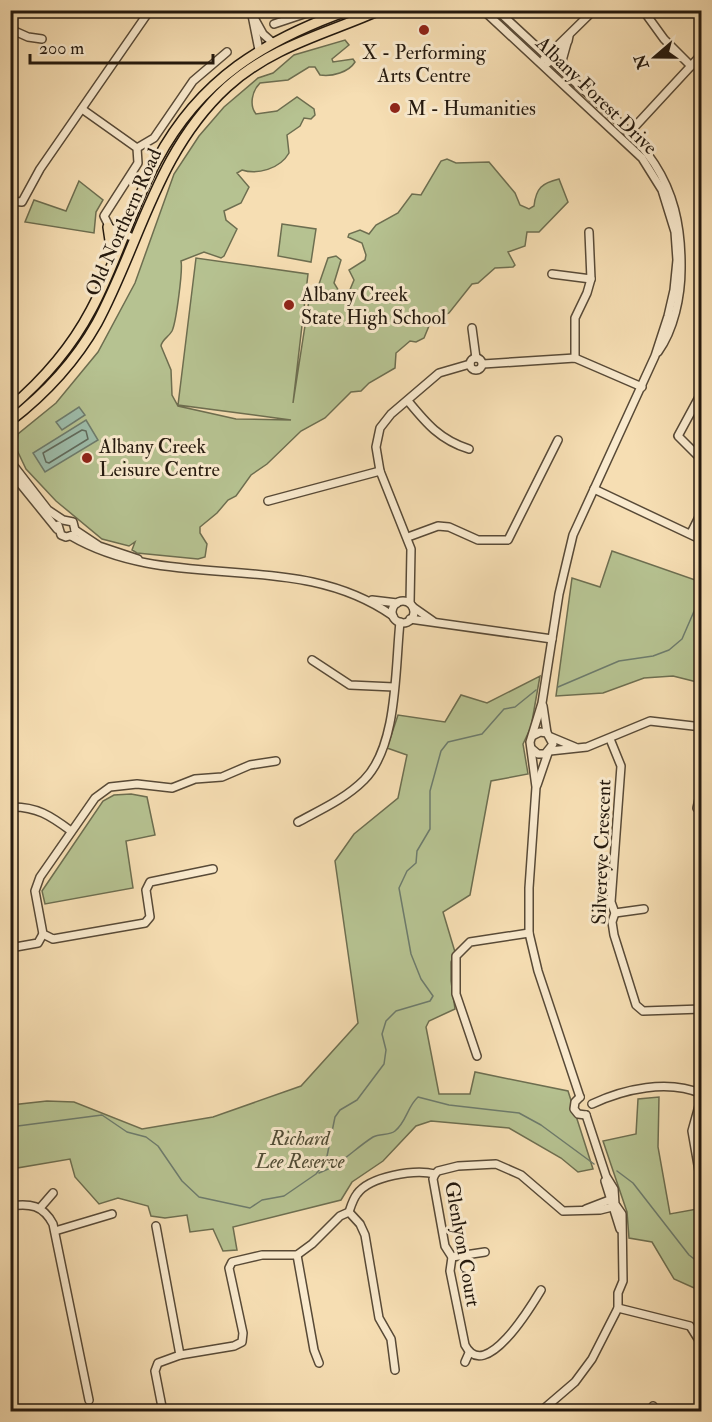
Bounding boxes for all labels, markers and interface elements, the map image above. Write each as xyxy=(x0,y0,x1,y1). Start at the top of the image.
marker: X - Performing Arts Centre xyxy=(417,23,431,37)
scale bar xyxy=(30,27,213,65)
north arrow xyxy=(625,27,685,87)
street label: Albany Forest Drive xyxy=(530,30,663,160)
text: 200 m xyxy=(39,37,84,60)
place label: X - Performing Arts Centre xyxy=(362,40,487,88)
text: N xyxy=(630,51,654,73)
place label: M - Humanities xyxy=(407,96,536,121)
marker: M - Humanities xyxy=(388,101,402,115)
street label: Old Northern Road xyxy=(80,144,167,300)
place label: Albany Creek State High School xyxy=(300,282,446,330)
marker: Albany Creek State High School xyxy=(282,298,296,312)
place label: Albany Creek Leisure Centre xyxy=(98,434,220,482)
marker: Albany Creek Leisure Centre xyxy=(80,451,94,465)
street label: Silvereye Crescent xyxy=(586,778,617,925)
park label: Richard Lee Reserve xyxy=(254,1126,345,1174)
street label: Glenlyon Court xyxy=(439,1179,486,1309)

